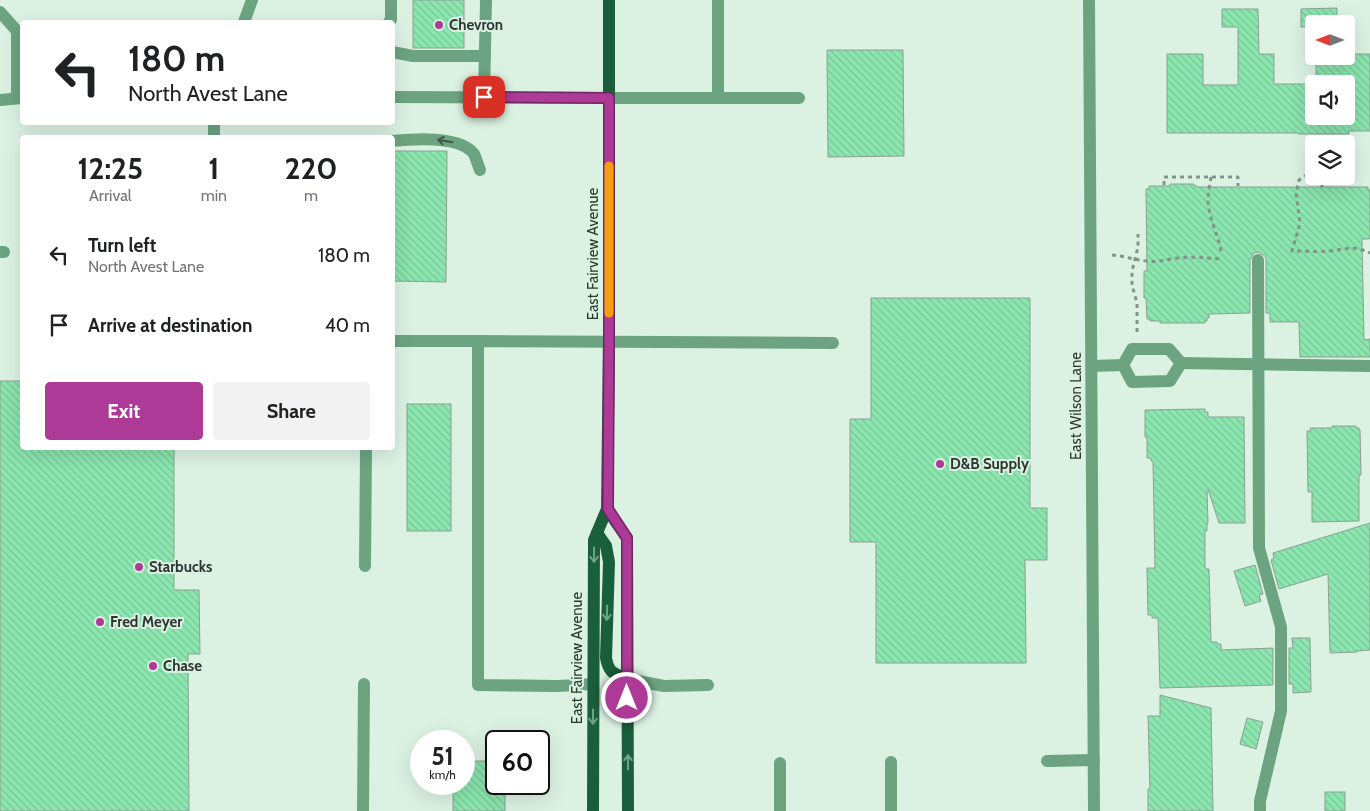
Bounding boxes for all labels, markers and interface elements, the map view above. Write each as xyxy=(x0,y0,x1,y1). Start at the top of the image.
north arrow xyxy=(1305,15,1355,65)
map controls xyxy=(1305,15,1355,185)
place label: Chevron xyxy=(449,16,503,34)
marker: Chevron xyxy=(433,19,445,31)
text: 180 m xyxy=(128,37,225,80)
icon: left xyxy=(45,40,110,105)
button: sound xyxy=(1305,75,1355,125)
pin xyxy=(463,76,505,118)
text: North Avest Lane xyxy=(128,80,288,107)
icon: arrive xyxy=(470,83,498,111)
button: layers xyxy=(1305,135,1355,185)
one-way arrow xyxy=(437,136,453,146)
text: 12:25 xyxy=(78,150,143,187)
text: 1 xyxy=(208,150,219,187)
text: 220 xyxy=(285,150,337,187)
text: Arrival xyxy=(89,186,132,205)
text: min xyxy=(201,186,227,205)
text: m xyxy=(304,186,318,205)
street label: East Fairview Avenue xyxy=(584,188,602,320)
text: Turn left xyxy=(88,234,156,257)
icon: left xyxy=(45,241,73,269)
text: 180 m xyxy=(318,244,370,267)
text: North Avest Lane xyxy=(88,257,204,276)
icon: arrive xyxy=(45,311,73,339)
text: Arrive at destination xyxy=(88,314,252,337)
text: 40 m xyxy=(325,314,370,337)
street label: East Wilson Lane xyxy=(1067,352,1085,460)
button: Exit xyxy=(45,382,203,440)
button: Share xyxy=(213,382,370,440)
place label: D&B Supply xyxy=(950,455,1030,473)
marker: D&B Supply xyxy=(934,458,946,470)
one-way arrow xyxy=(589,546,598,562)
place label: Starbucks xyxy=(149,558,212,576)
marker: Starbucks xyxy=(133,561,145,573)
street label: East Fairview Avenue xyxy=(568,592,586,724)
one-way arrow xyxy=(603,605,612,621)
place label: Fred Meyer xyxy=(110,613,182,631)
marker: Fred Meyer xyxy=(94,616,106,628)
place label: Chase xyxy=(163,657,202,675)
marker: Chase xyxy=(147,660,159,672)
position arrow xyxy=(600,671,652,723)
one-way arrow xyxy=(588,708,598,725)
speed limit sign: 60 xyxy=(485,730,550,795)
text: 51 xyxy=(431,741,454,771)
one-way arrow xyxy=(623,755,633,771)
text: km/h xyxy=(429,767,456,782)

